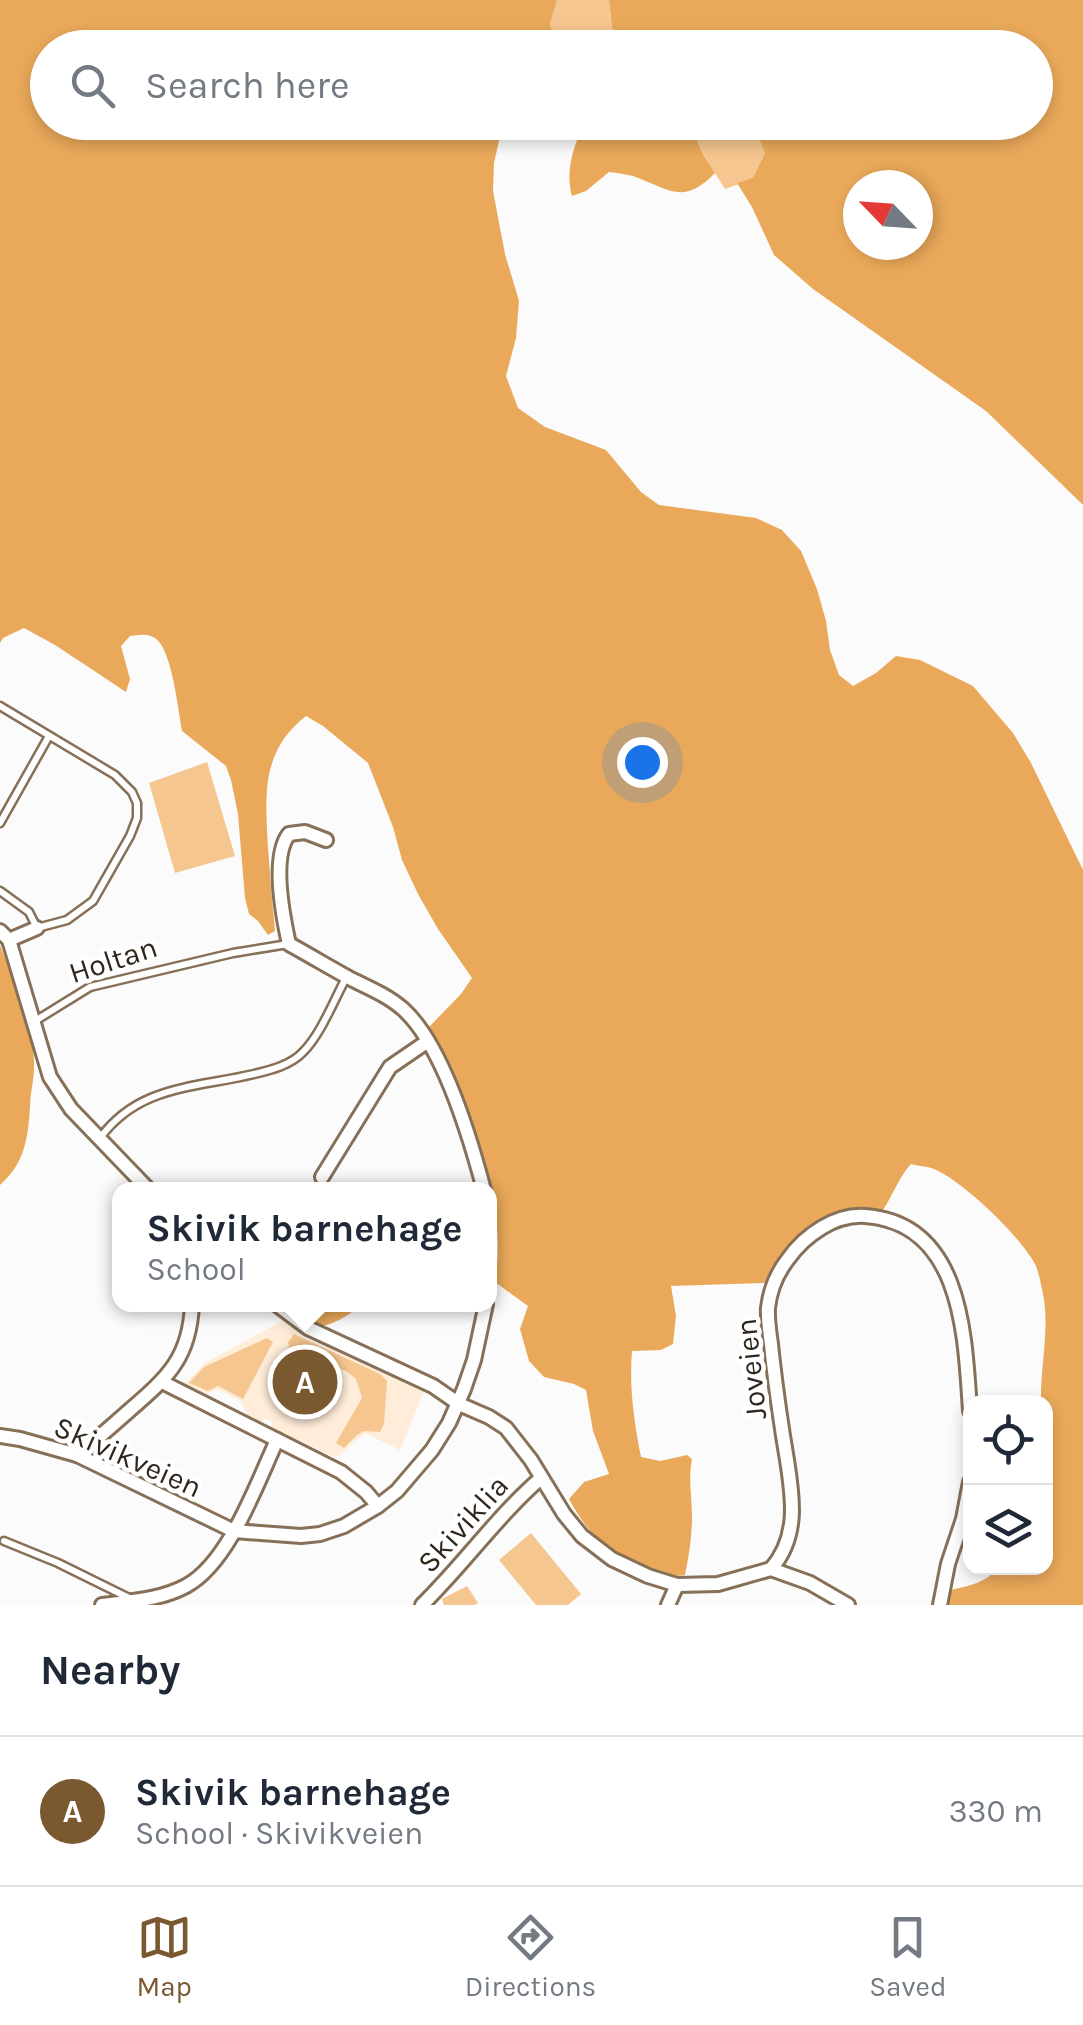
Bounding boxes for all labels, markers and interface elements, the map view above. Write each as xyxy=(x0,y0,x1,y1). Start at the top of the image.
search box xyxy=(30,30,1053,140)
icon: search xyxy=(65,58,120,113)
text: Search here xyxy=(145,63,349,108)
north arrow xyxy=(843,170,933,260)
your location xyxy=(617,737,668,788)
street label: Holtan xyxy=(64,929,162,991)
popup xyxy=(112,1182,497,1312)
text: Skivik barnehage xyxy=(147,1206,462,1251)
text: School xyxy=(147,1251,246,1288)
street label: Joveien xyxy=(728,1317,774,1421)
pin: A xyxy=(272,1344,338,1420)
map controls xyxy=(963,1395,1053,1575)
button: locate xyxy=(963,1395,1053,1485)
street label: Skivikveien xyxy=(49,1408,207,1506)
street label: Skiviklia xyxy=(410,1468,516,1580)
button: layers xyxy=(963,1485,1053,1575)
text: Nearby xyxy=(40,1645,180,1695)
text: Skivik barnehage xyxy=(135,1770,451,1815)
text: A xyxy=(62,1793,83,1830)
text: 330 m xyxy=(949,1793,1043,1830)
text: School · Skivikveien xyxy=(135,1815,423,1852)
tab: Map xyxy=(136,1910,192,2003)
tab: Directions xyxy=(465,1910,596,2003)
tab: Saved xyxy=(869,1910,947,2003)

